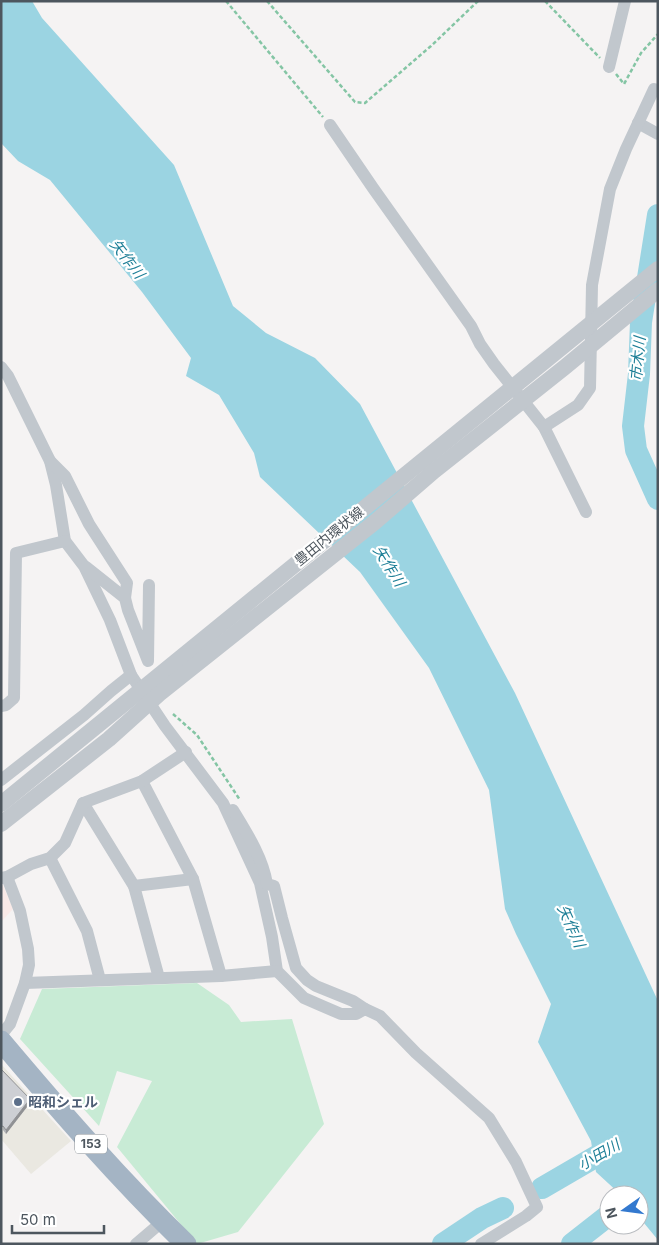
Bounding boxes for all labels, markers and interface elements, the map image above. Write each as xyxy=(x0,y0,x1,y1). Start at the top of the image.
water label: 矢作川 xyxy=(106,235,150,284)
water label: 市木川 xyxy=(626,334,649,382)
street label: 豊田内環状線 xyxy=(291,503,367,569)
water label: 矢作川 xyxy=(369,542,410,592)
water label: 矢作川 xyxy=(554,901,590,952)
place label: 昭和シェル xyxy=(28,1093,98,1110)
marker: 昭和シェル xyxy=(12,1096,24,1108)
road number: 153 xyxy=(75,1134,107,1154)
water label: 小田川 xyxy=(575,1134,625,1174)
north arrow xyxy=(599,1185,649,1235)
scale bar xyxy=(12,1202,105,1234)
text: N xyxy=(601,1206,620,1220)
text: 50 m xyxy=(20,1210,56,1229)

